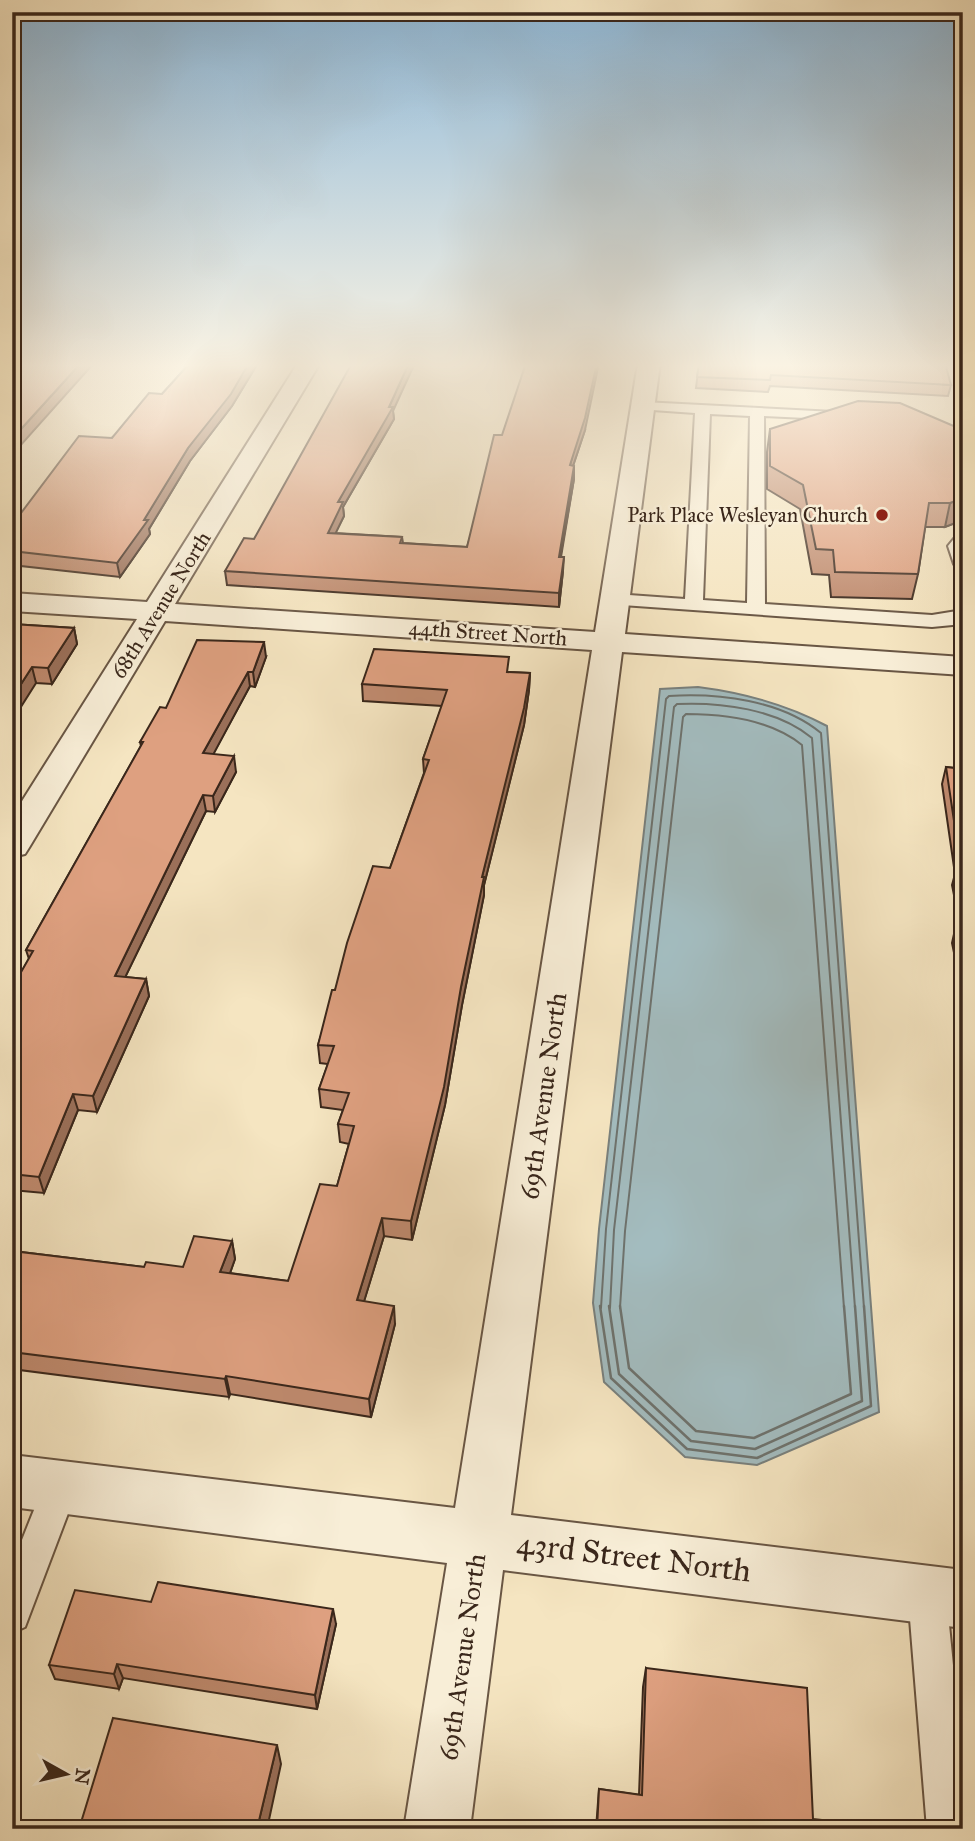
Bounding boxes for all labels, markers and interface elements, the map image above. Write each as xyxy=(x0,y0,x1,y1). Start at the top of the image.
place label: Park Place Wesleyan Church xyxy=(627,502,868,528)
marker: Park Place Wesleyan Church xyxy=(874,507,890,523)
street label: 68th Avenue North xyxy=(105,527,217,683)
street label: 44th Street North xyxy=(408,614,568,652)
street label: 69th Avenue North xyxy=(513,990,573,1201)
street label: 43rd Street North xyxy=(515,1523,754,1591)
street label: 69th Avenue North xyxy=(432,1551,492,1762)
north arrow xyxy=(32,1740,102,1810)
text: N xyxy=(70,1767,95,1786)

